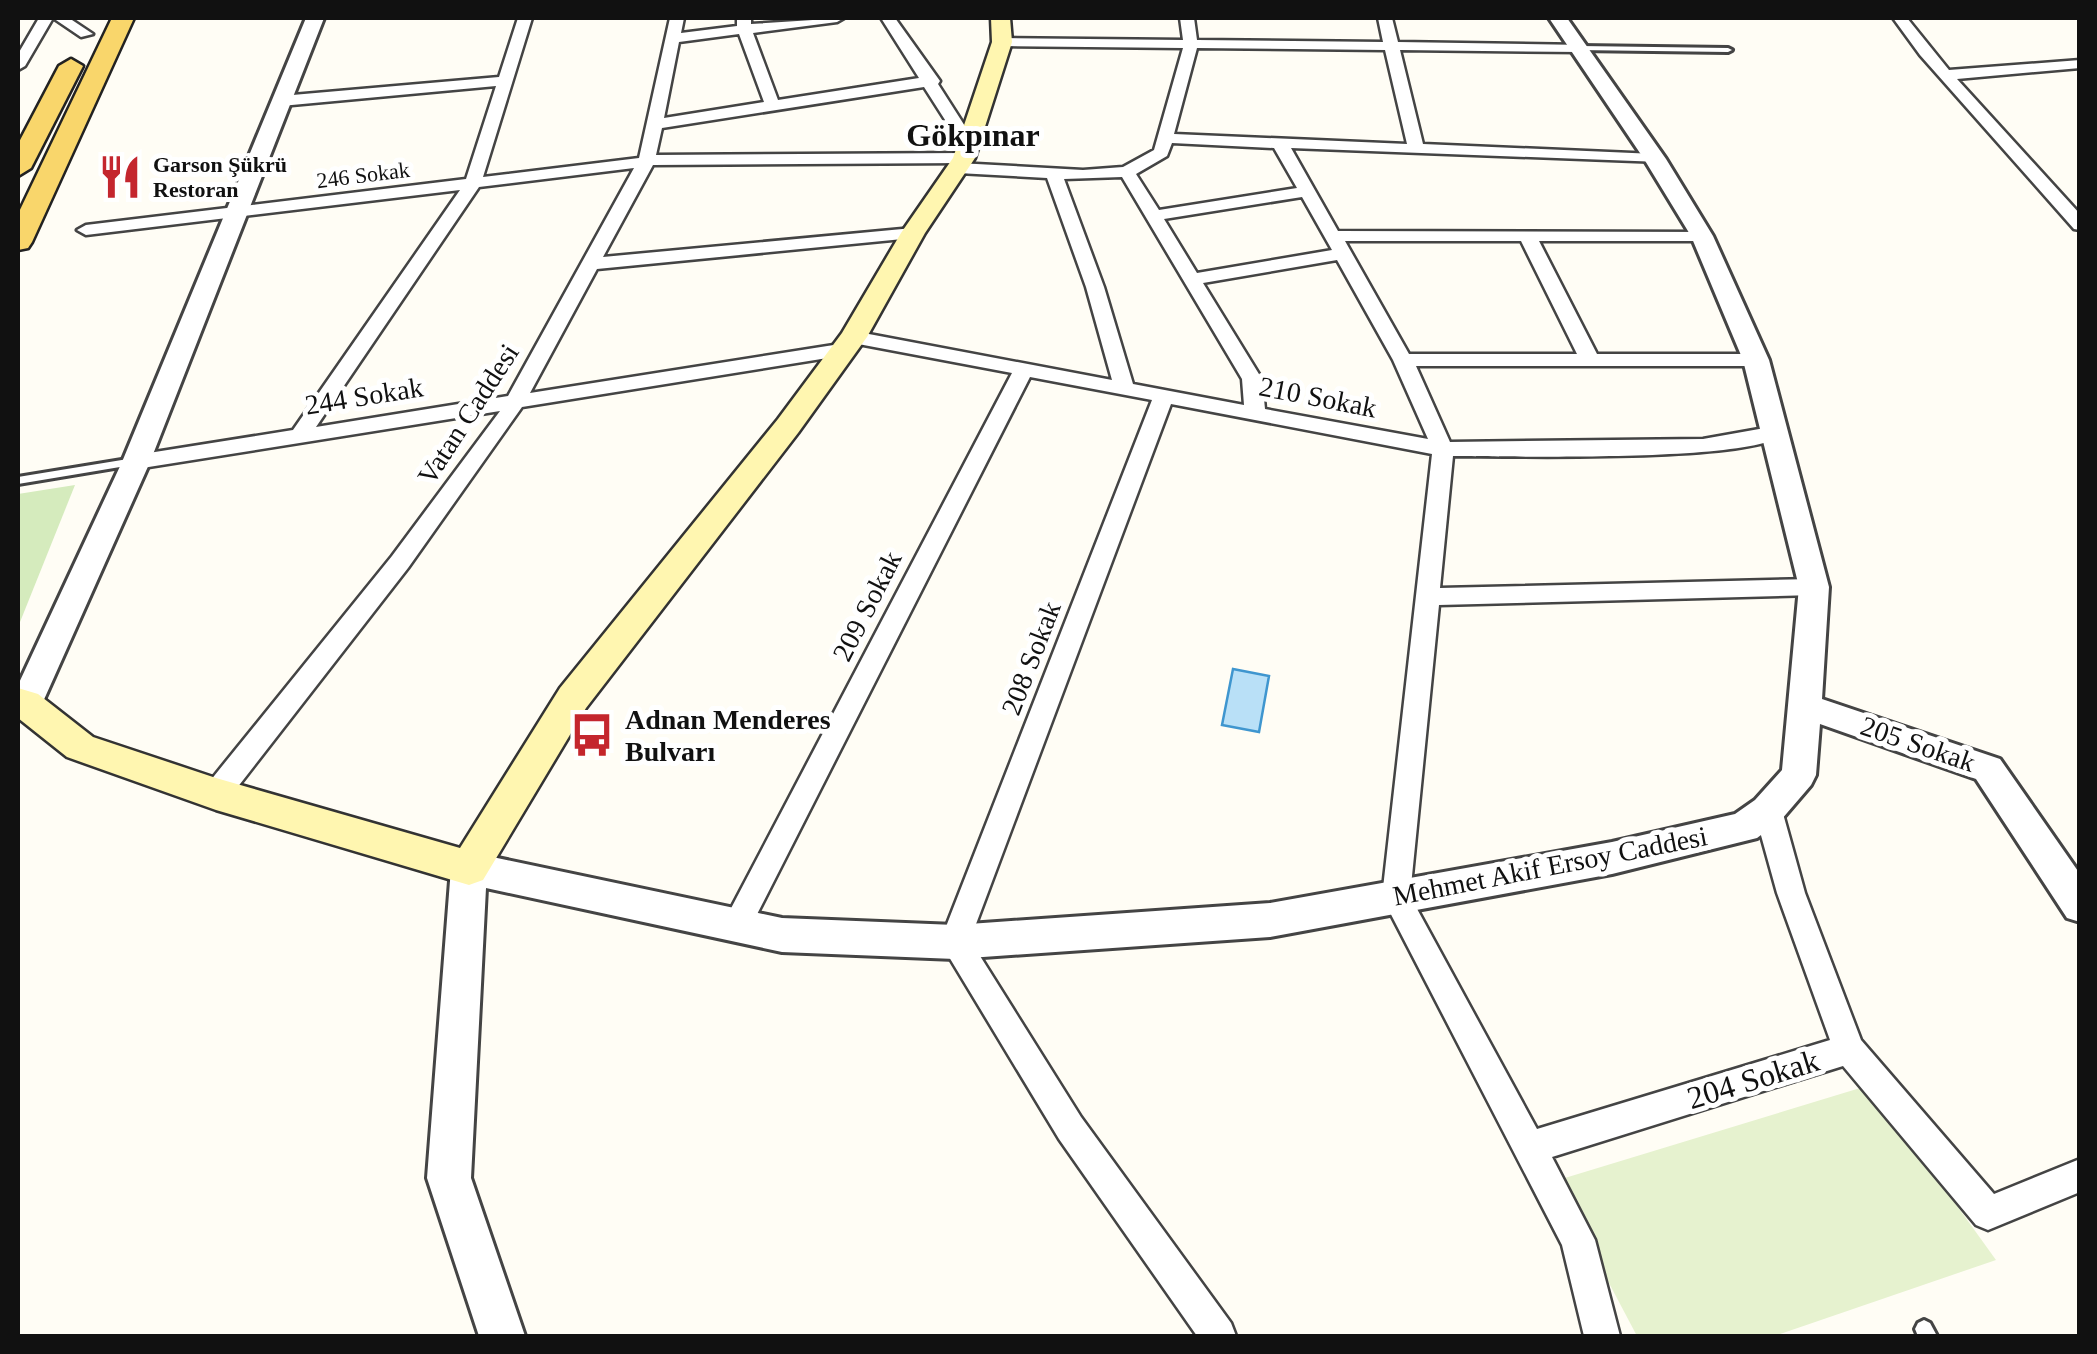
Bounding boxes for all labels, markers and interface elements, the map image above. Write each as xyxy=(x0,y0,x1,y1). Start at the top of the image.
district label: Gökpınar xyxy=(906,117,1040,153)
place label: Garson Şükrü Restoran xyxy=(153,152,287,202)
restaurant icon: Garson Şükrü Restoran xyxy=(96,153,144,201)
street label: 246 Sokak xyxy=(315,157,411,193)
street label: Vatan Caddesi xyxy=(411,338,525,490)
street label: 210 Sokak xyxy=(1257,370,1379,424)
street label: 244 Sokak xyxy=(303,371,425,421)
street label: 209 Sokak xyxy=(826,546,908,666)
street label: 208 Sokak xyxy=(995,597,1067,719)
place label: Adnan Menderes Bulvarı xyxy=(625,704,831,767)
street label: 205 Sokak xyxy=(1857,710,1979,778)
bus stop icon: Adnan Menderes Bulvarı xyxy=(568,711,616,759)
street label: Mehmet Akif Ersoy Caddesi xyxy=(1390,820,1710,912)
street label: 204 Sokak xyxy=(1683,1042,1823,1116)

